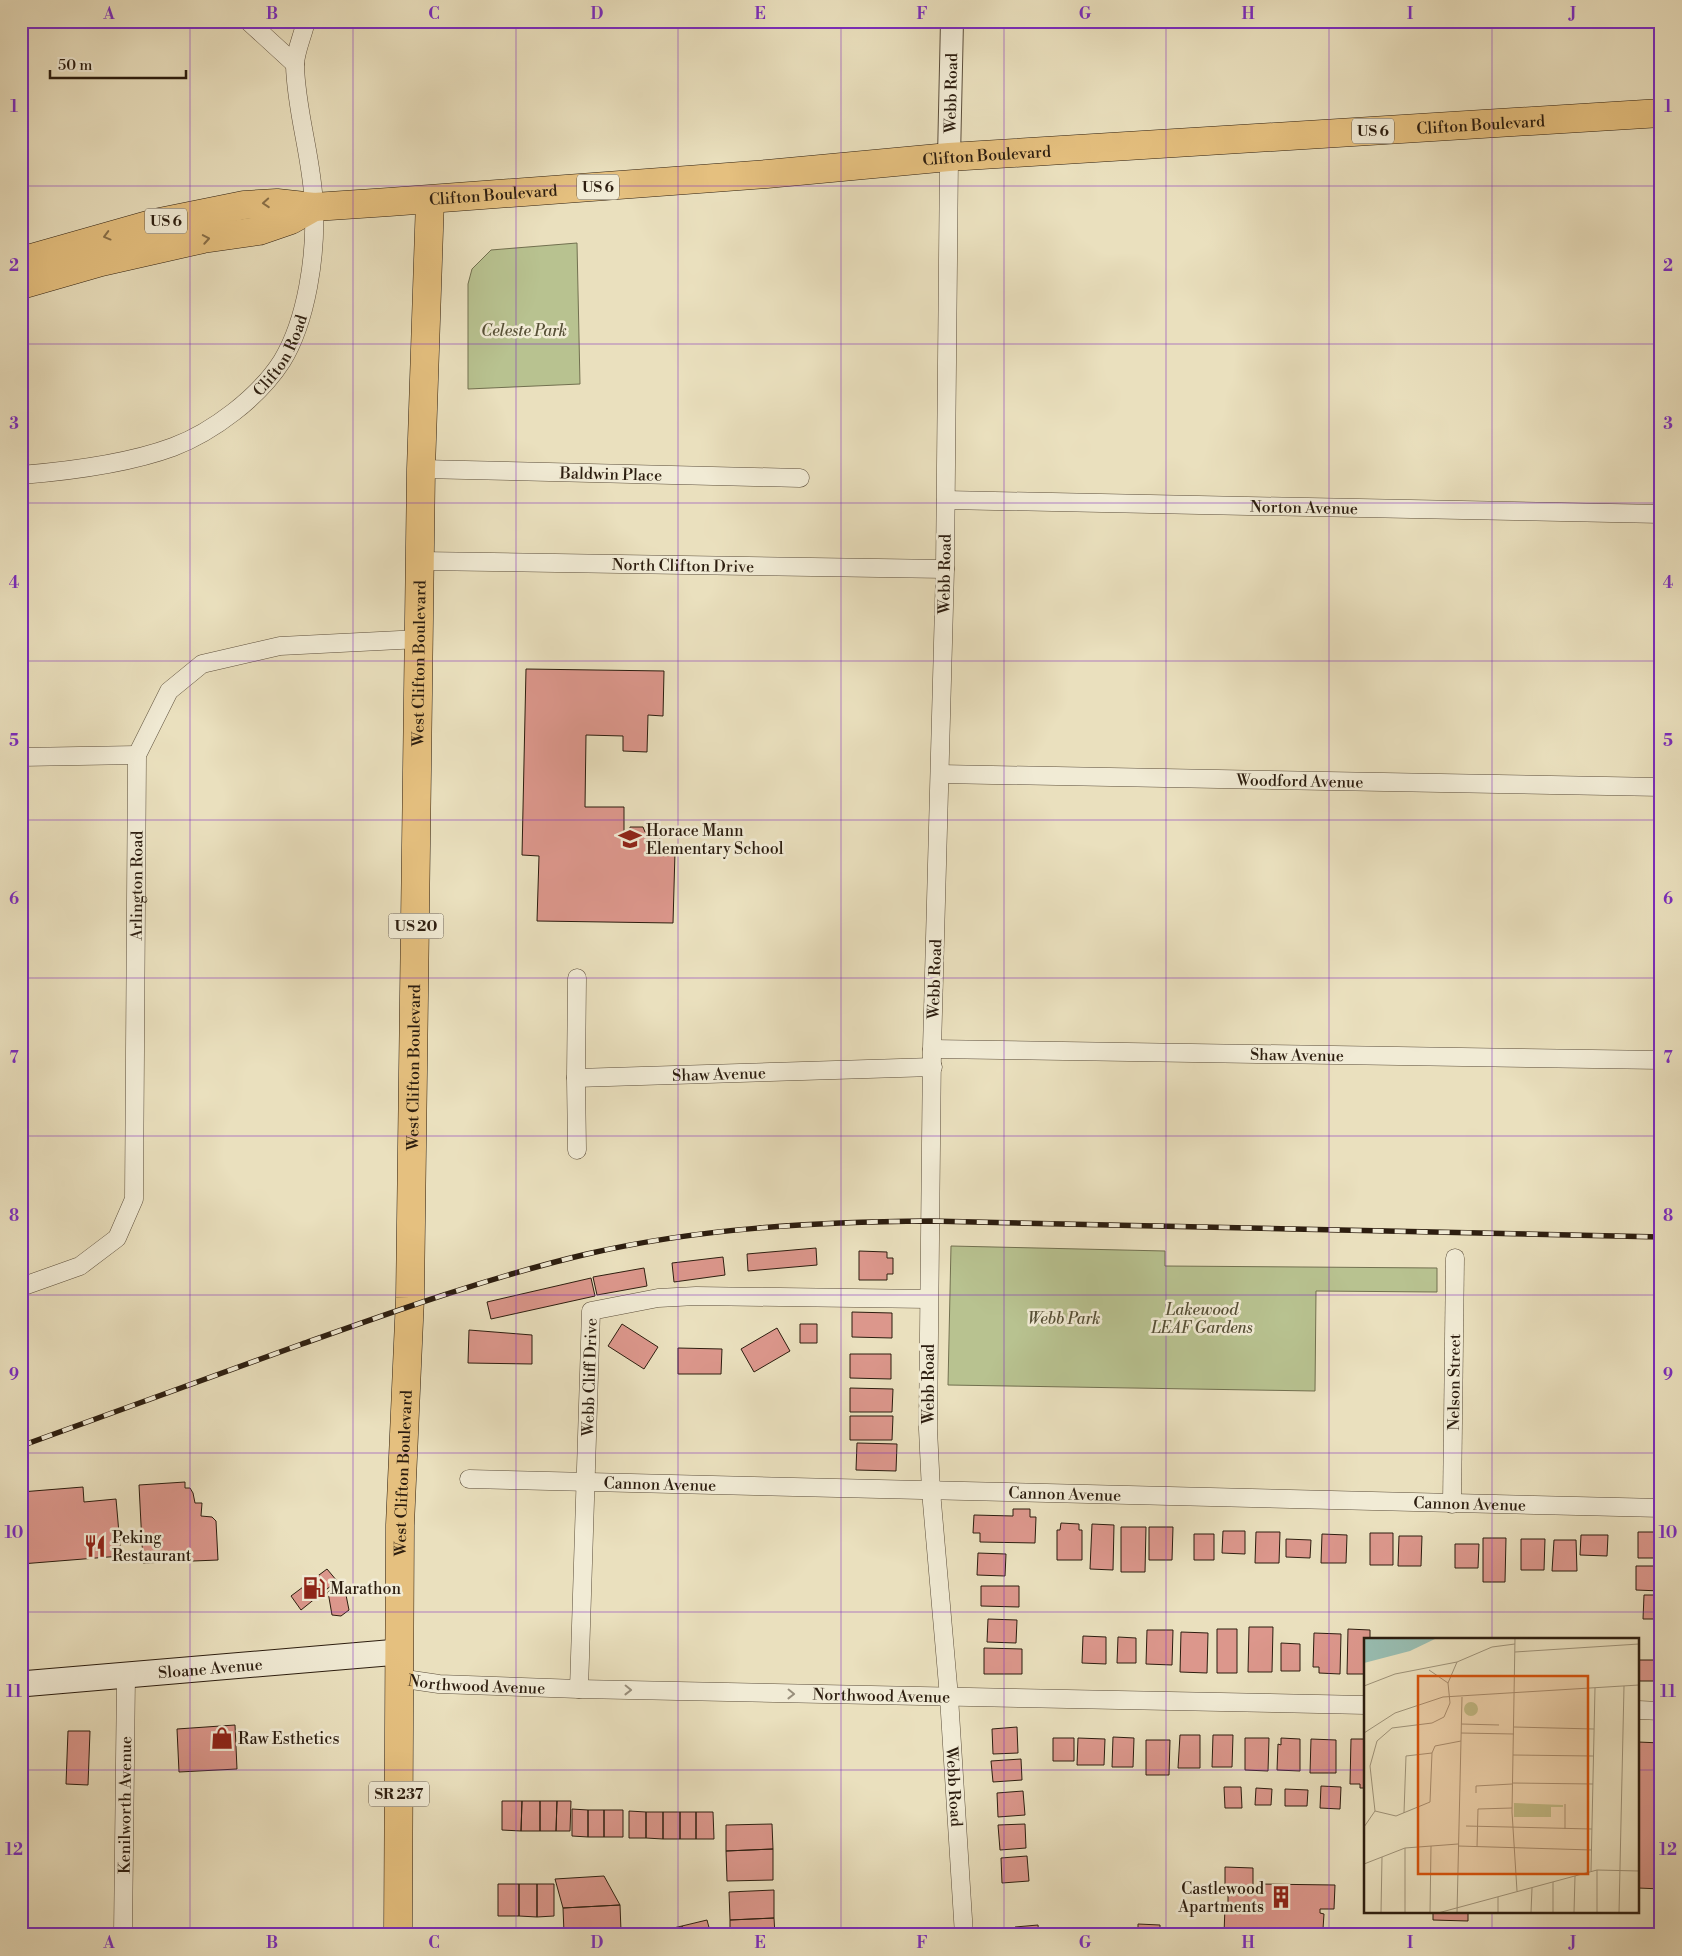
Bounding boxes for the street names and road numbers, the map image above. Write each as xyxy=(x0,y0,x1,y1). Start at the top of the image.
street label: Webb Road xyxy=(941,53,962,134)
street label: Clifton Boulevard xyxy=(1416,111,1546,139)
road number: US 6 xyxy=(1352,118,1394,144)
street label: Clifton Boulevard xyxy=(922,142,1052,170)
road number: US 6 xyxy=(577,174,619,200)
street label: Clifton Boulevard xyxy=(428,181,558,210)
road number: US 6 xyxy=(145,208,187,234)
street label: Clifton Road xyxy=(249,312,312,401)
street label: Baldwin Place xyxy=(558,463,662,486)
street label: Norton Avenue xyxy=(1250,497,1358,519)
street label: Webb Road xyxy=(934,534,956,615)
street label: North Clifton Drive xyxy=(612,555,754,577)
street label: West Clifton Boulevard xyxy=(408,580,431,748)
street label: Woodford Avenue xyxy=(1235,770,1364,793)
street label: Arlington Road xyxy=(127,831,147,942)
road number: US 20 xyxy=(388,914,444,938)
street label: Webb Road xyxy=(924,939,946,1020)
street label: West Clifton Boulevard xyxy=(403,984,425,1152)
street label: Shaw Avenue xyxy=(1250,1045,1344,1066)
street label: Shaw Avenue xyxy=(672,1063,766,1086)
street label: Webb Cliff Drive xyxy=(578,1318,602,1438)
street label: Nelson Street xyxy=(1444,1333,1465,1431)
street label: Webb Road xyxy=(919,1344,939,1425)
street label: West Clifton Boulevard xyxy=(391,1389,417,1557)
street label: Cannon Avenue xyxy=(603,1473,717,1496)
street label: Cannon Avenue xyxy=(1008,1483,1121,1506)
street label: Cannon Avenue xyxy=(1413,1493,1526,1516)
street label: Sloane Avenue xyxy=(157,1655,263,1683)
street label: Northwood Avenue xyxy=(407,1671,546,1699)
street label: Northwood Avenue xyxy=(812,1685,950,1708)
street label: Kenilworth Avenue xyxy=(115,1736,136,1874)
street label: Webb Road xyxy=(941,1745,966,1828)
road number: SR 237 xyxy=(369,1782,429,1806)

